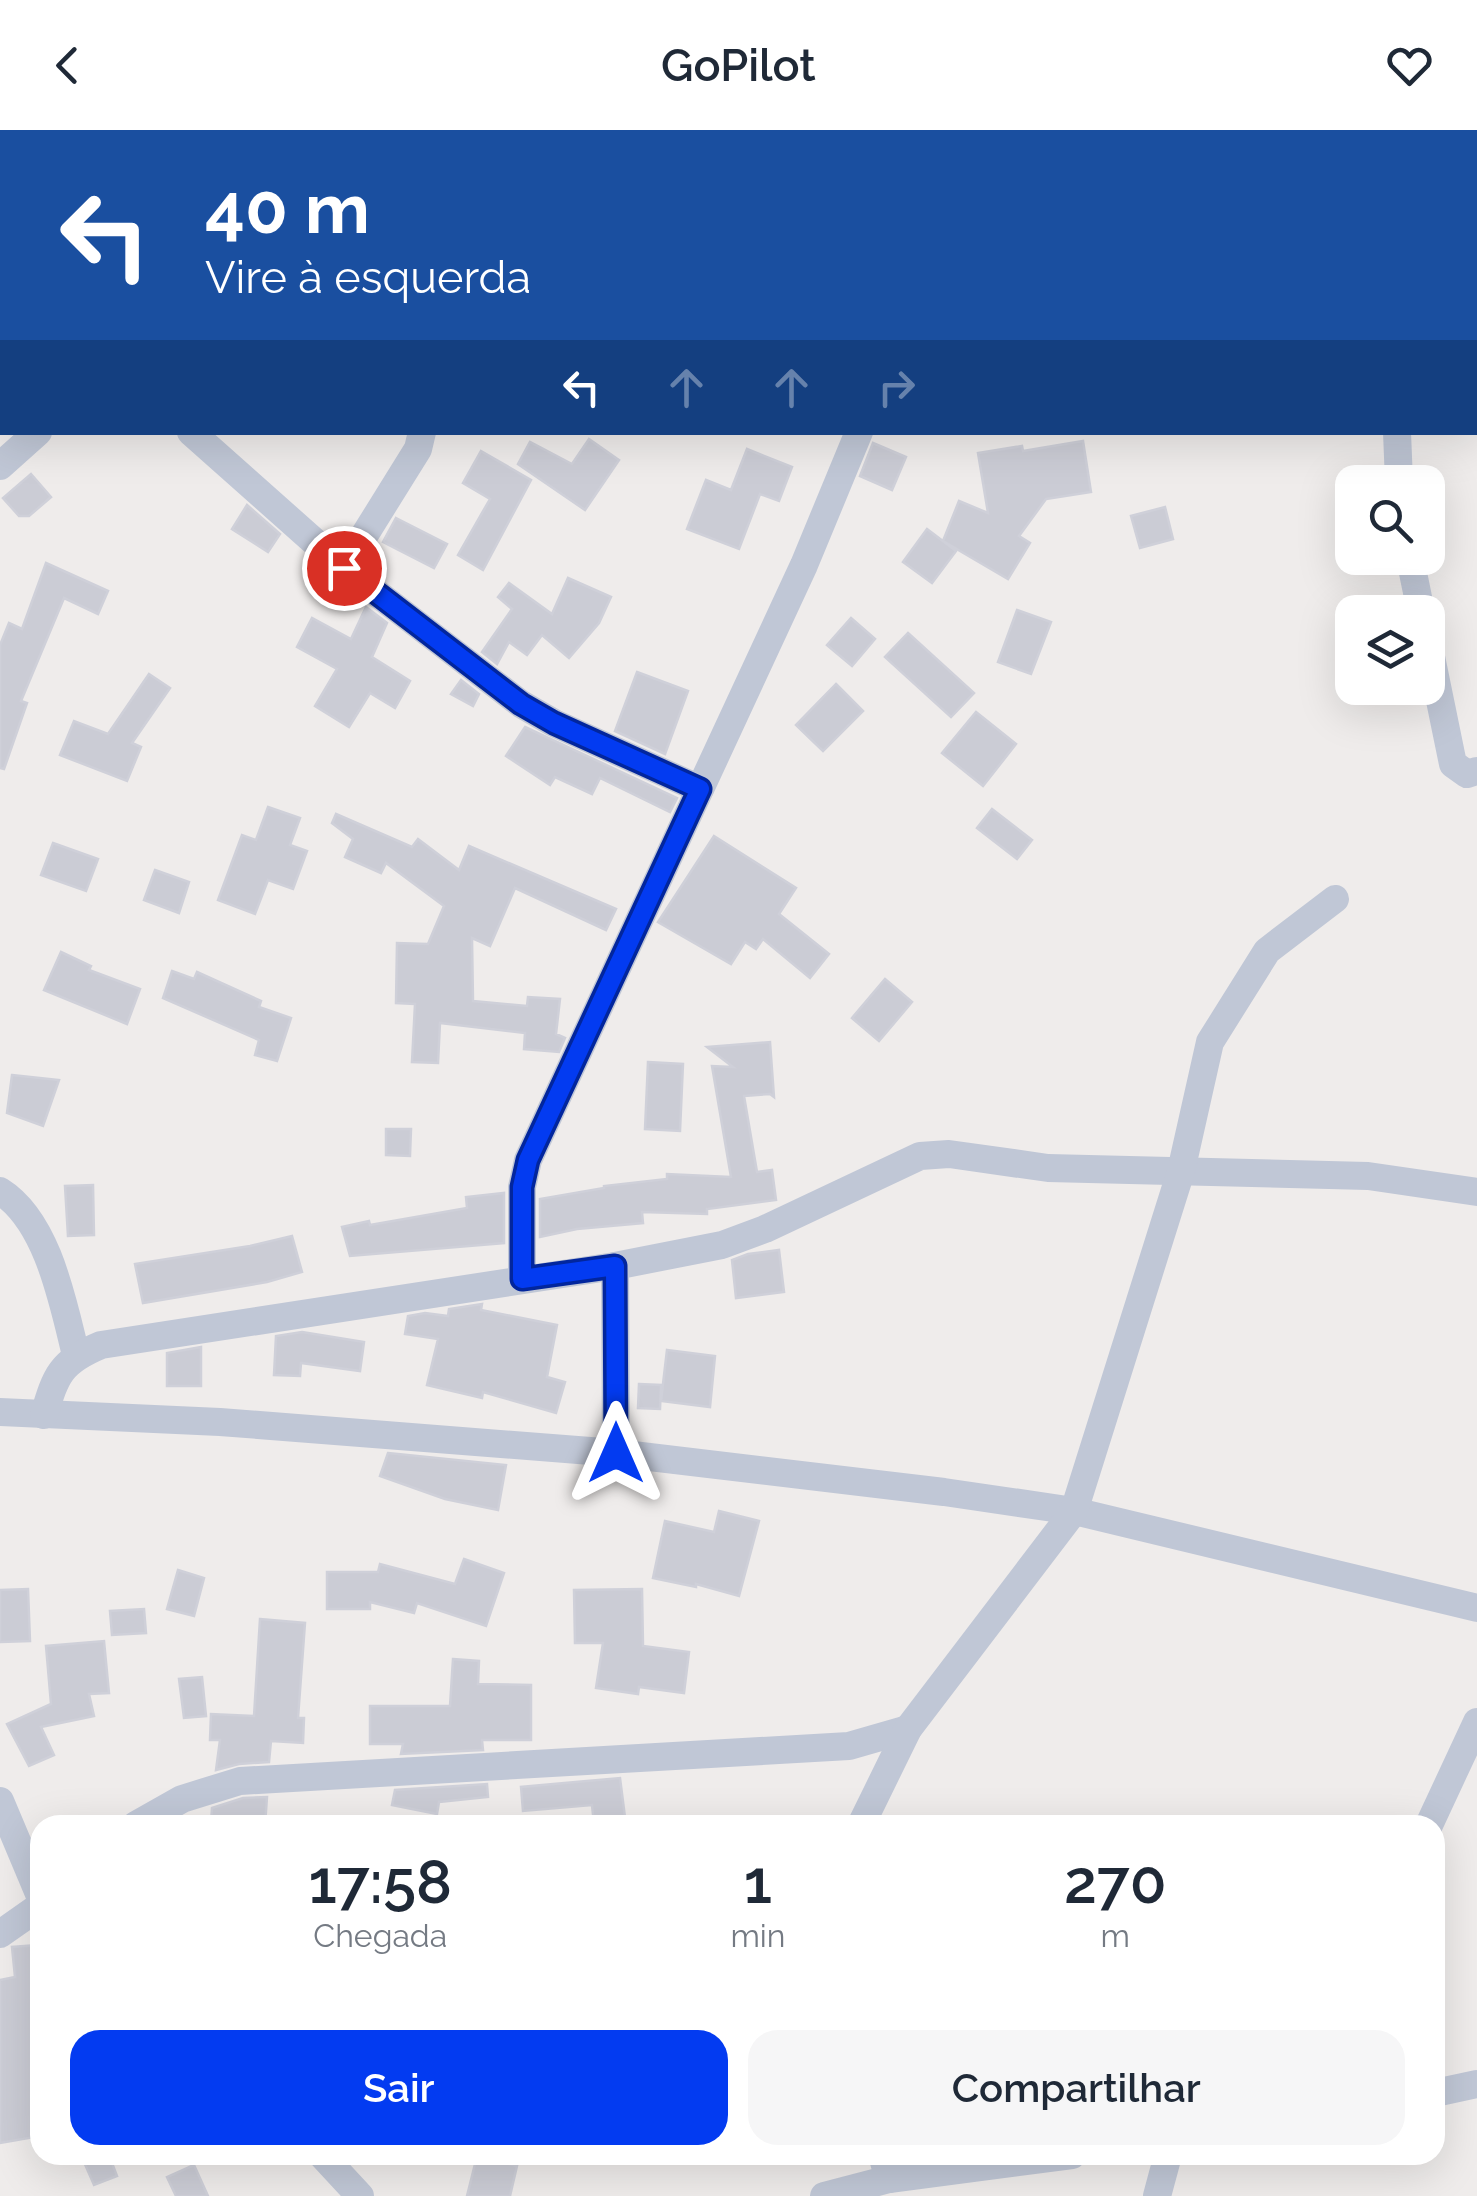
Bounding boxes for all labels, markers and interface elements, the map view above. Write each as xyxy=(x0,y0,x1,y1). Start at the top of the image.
icon: back xyxy=(40,38,95,93)
icon: heart xyxy=(1382,38,1437,93)
text: GoPilot xyxy=(661,39,816,92)
text: 40 m xyxy=(205,167,370,249)
icon: left xyxy=(40,170,170,300)
text: Vire à esquerda xyxy=(205,251,531,304)
icon: left xyxy=(554,360,609,415)
icon: ahead xyxy=(659,360,714,415)
icon: ahead xyxy=(764,360,819,415)
icon: right xyxy=(869,360,924,415)
map controls xyxy=(1335,465,1445,705)
button: search xyxy=(1335,465,1445,575)
pin xyxy=(302,526,387,611)
icon: arrive xyxy=(317,541,372,596)
button: layers xyxy=(1335,595,1445,705)
position arrow xyxy=(564,1401,668,1505)
text: 17:58 xyxy=(308,1847,452,1917)
text: 1 xyxy=(744,1847,772,1917)
text: 270 xyxy=(1064,1847,1167,1917)
text: Chegada xyxy=(313,1917,447,1954)
text: min xyxy=(730,1917,786,1954)
text: m xyxy=(1101,1917,1130,1954)
button: Sair xyxy=(70,2030,728,2145)
button: Compartilhar xyxy=(748,2030,1405,2145)

